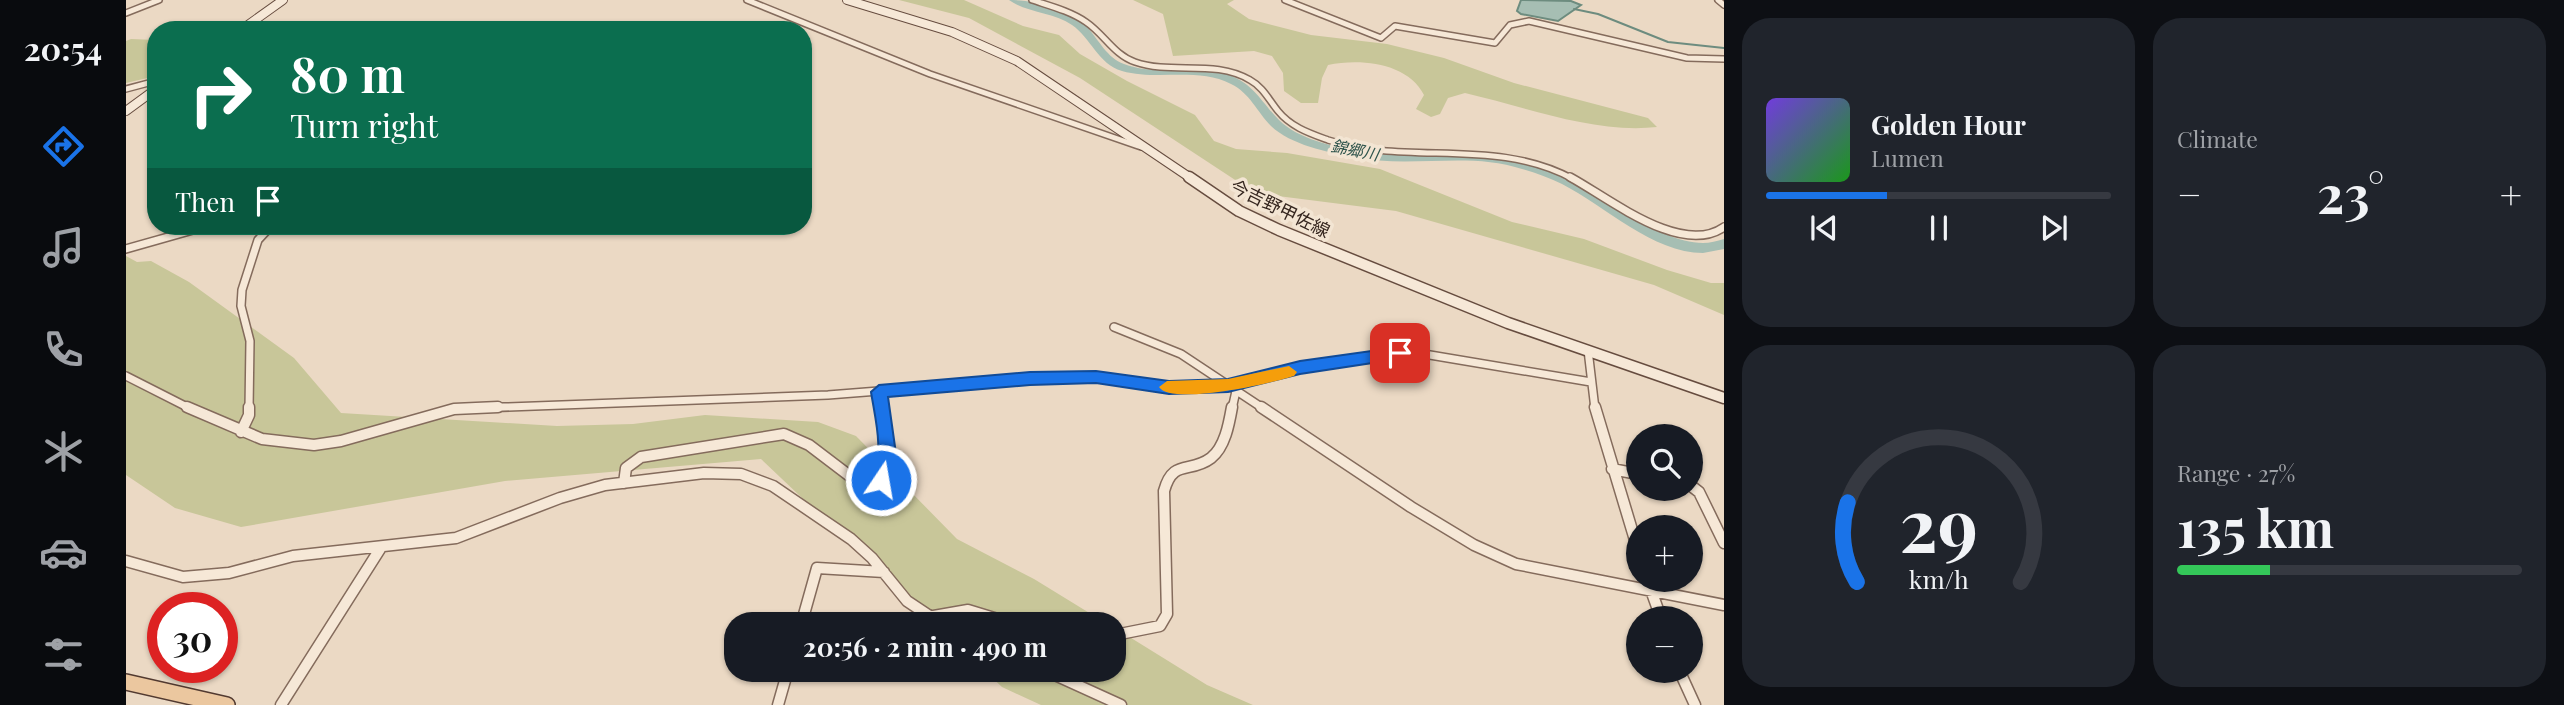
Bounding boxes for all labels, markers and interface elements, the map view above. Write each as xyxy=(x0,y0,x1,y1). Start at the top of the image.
text: 20:54 xyxy=(24,26,102,69)
text: 80 m xyxy=(290,40,405,105)
icon: right xyxy=(175,49,266,140)
text: Turn right xyxy=(290,103,438,146)
text: Golden Hour xyxy=(1871,107,2026,142)
icon: directions xyxy=(39,122,88,171)
text: Climate xyxy=(2177,123,2258,154)
water label: 錦郷川 xyxy=(1330,135,1383,165)
text: Lumen xyxy=(1871,142,1944,173)
text: 23° xyxy=(2317,158,2384,227)
text: − xyxy=(2177,168,2202,219)
text: + xyxy=(2500,168,2522,219)
street label: 今吉野甲佐線 xyxy=(1227,174,1334,243)
icon: arrive xyxy=(249,182,287,220)
text: Then xyxy=(175,184,235,219)
icon: previous xyxy=(1805,209,1843,247)
icon: pause xyxy=(1920,209,1958,247)
icon: next xyxy=(2035,209,2073,247)
icon: music xyxy=(39,223,88,272)
pin xyxy=(1370,323,1430,383)
icon: phone xyxy=(39,325,88,374)
icon: arrive xyxy=(1381,334,1419,372)
map controls xyxy=(1626,424,1703,683)
button: search xyxy=(1626,424,1703,501)
icon: climate xyxy=(39,427,88,476)
position arrow xyxy=(844,443,918,517)
text: Range · 27% xyxy=(2177,457,2295,488)
text: 29 xyxy=(1899,473,1978,570)
text: 135 km xyxy=(2177,492,2334,561)
button: + xyxy=(1626,515,1703,592)
icon: car xyxy=(39,528,88,577)
text: km/h xyxy=(1909,562,1969,595)
speed limit sign: 30 xyxy=(147,592,238,683)
button: − xyxy=(1626,606,1703,683)
text: 20:56 · 2 min · 490 m xyxy=(803,629,1047,664)
icon: filters xyxy=(39,630,88,679)

